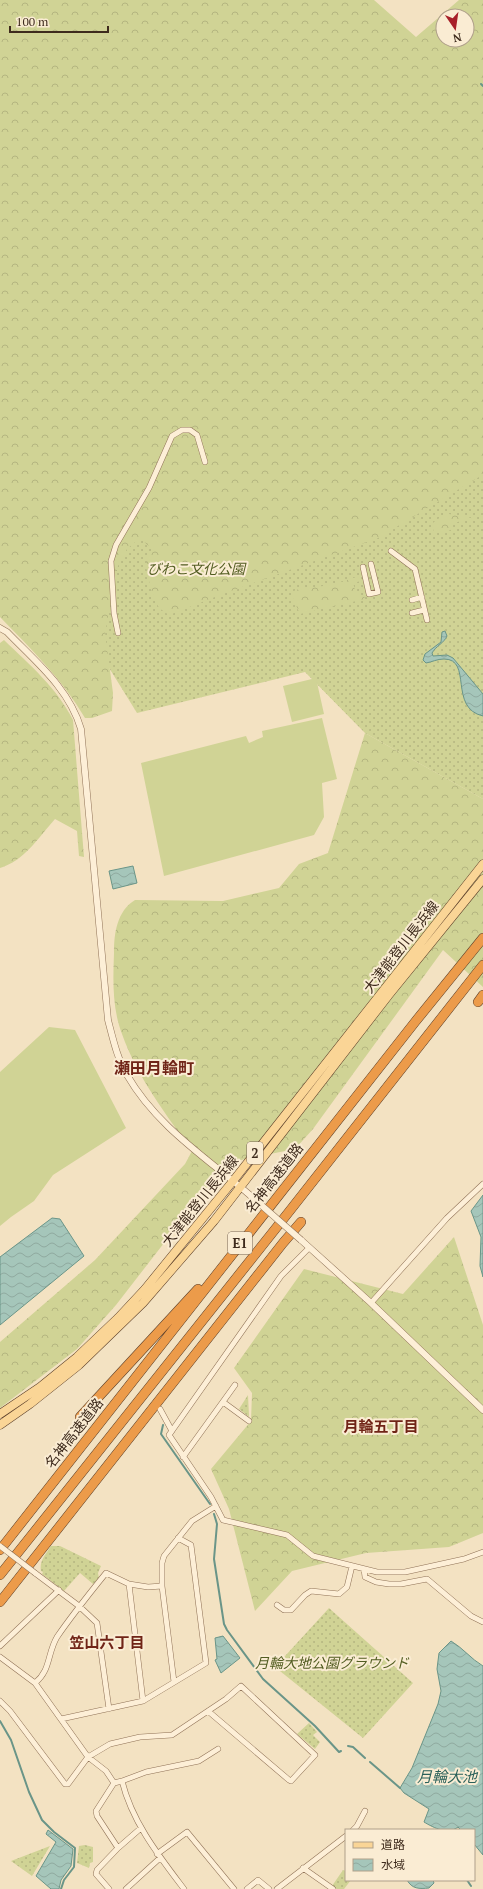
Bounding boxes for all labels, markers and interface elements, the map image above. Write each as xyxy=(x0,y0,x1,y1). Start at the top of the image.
scale bar xyxy=(10,8,108,34)
north arrow xyxy=(435,8,475,48)
text: 100 m xyxy=(16,14,49,29)
text: N xyxy=(451,30,463,46)
park label: びわこ文化公園 xyxy=(147,559,247,578)
street label: 大津能登川長浜線 xyxy=(359,897,443,997)
district label: 瀬田月輪町 xyxy=(114,1057,194,1079)
street label: 名神高速道路 xyxy=(240,1139,307,1217)
road number: 2 xyxy=(247,1142,263,1164)
street label: 大津能登川長浜線 xyxy=(157,1151,242,1250)
road number: E1 xyxy=(228,1232,252,1254)
street label: 名神高速道路 xyxy=(40,1394,107,1472)
district label: 月輪五丁目 xyxy=(343,1416,419,1436)
district label: 笠山六丁目 xyxy=(69,1632,145,1652)
park label: 月輪大地公園グラウンド xyxy=(255,1653,410,1672)
water label: 月輪大池 xyxy=(417,1766,479,1786)
legend xyxy=(345,1829,475,1881)
text: 道路 xyxy=(381,1837,405,1852)
text: 水域 xyxy=(381,1857,405,1872)

